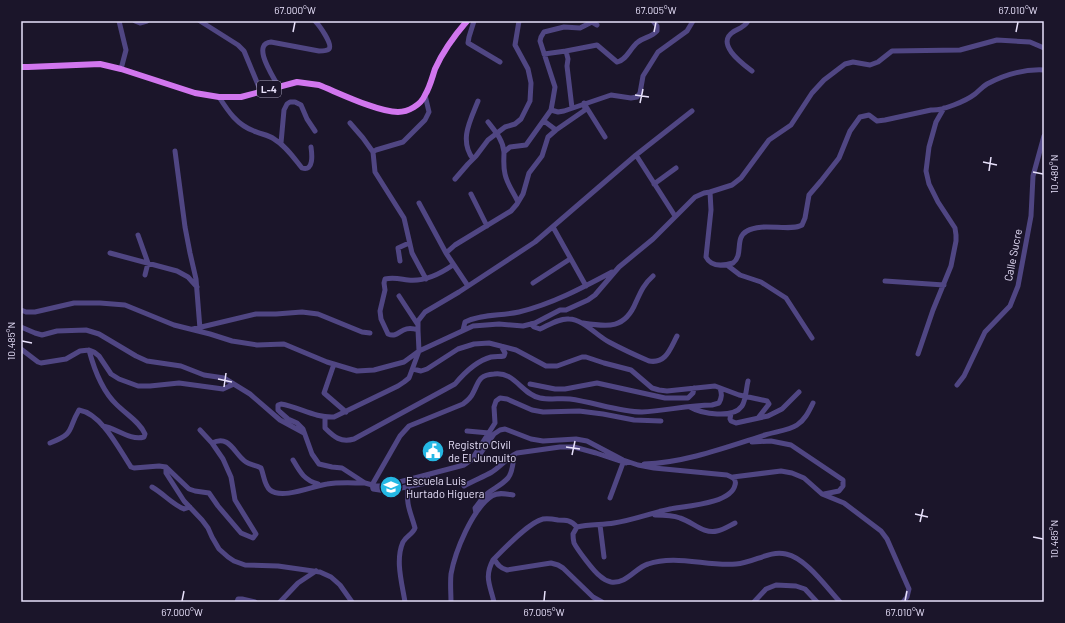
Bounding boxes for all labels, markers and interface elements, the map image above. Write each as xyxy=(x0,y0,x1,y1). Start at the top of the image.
text: 67.000°W xyxy=(274,4,316,16)
text: 67.005°W xyxy=(636,4,677,16)
text: 67.010°W xyxy=(999,4,1038,16)
road number: L-4 xyxy=(257,81,281,97)
text: 10.480°N xyxy=(1048,155,1060,193)
street label: Calle Sucre xyxy=(1001,227,1024,282)
text: 10.485°N xyxy=(5,322,17,360)
public building icon: Registro Civil de El Junquito xyxy=(420,438,446,464)
place label: Registro Civil de El Junquito xyxy=(448,438,516,464)
school or university icon: Escuela Luis Hurtado Higuera xyxy=(378,474,404,500)
place label: Escuela Luis Hurtado Higuera xyxy=(406,474,484,500)
text: 10.485°N xyxy=(1048,520,1060,558)
text: 67.000°W xyxy=(161,606,203,618)
text: 67.005°W xyxy=(524,606,565,618)
text: 67.010°W xyxy=(886,606,925,618)

